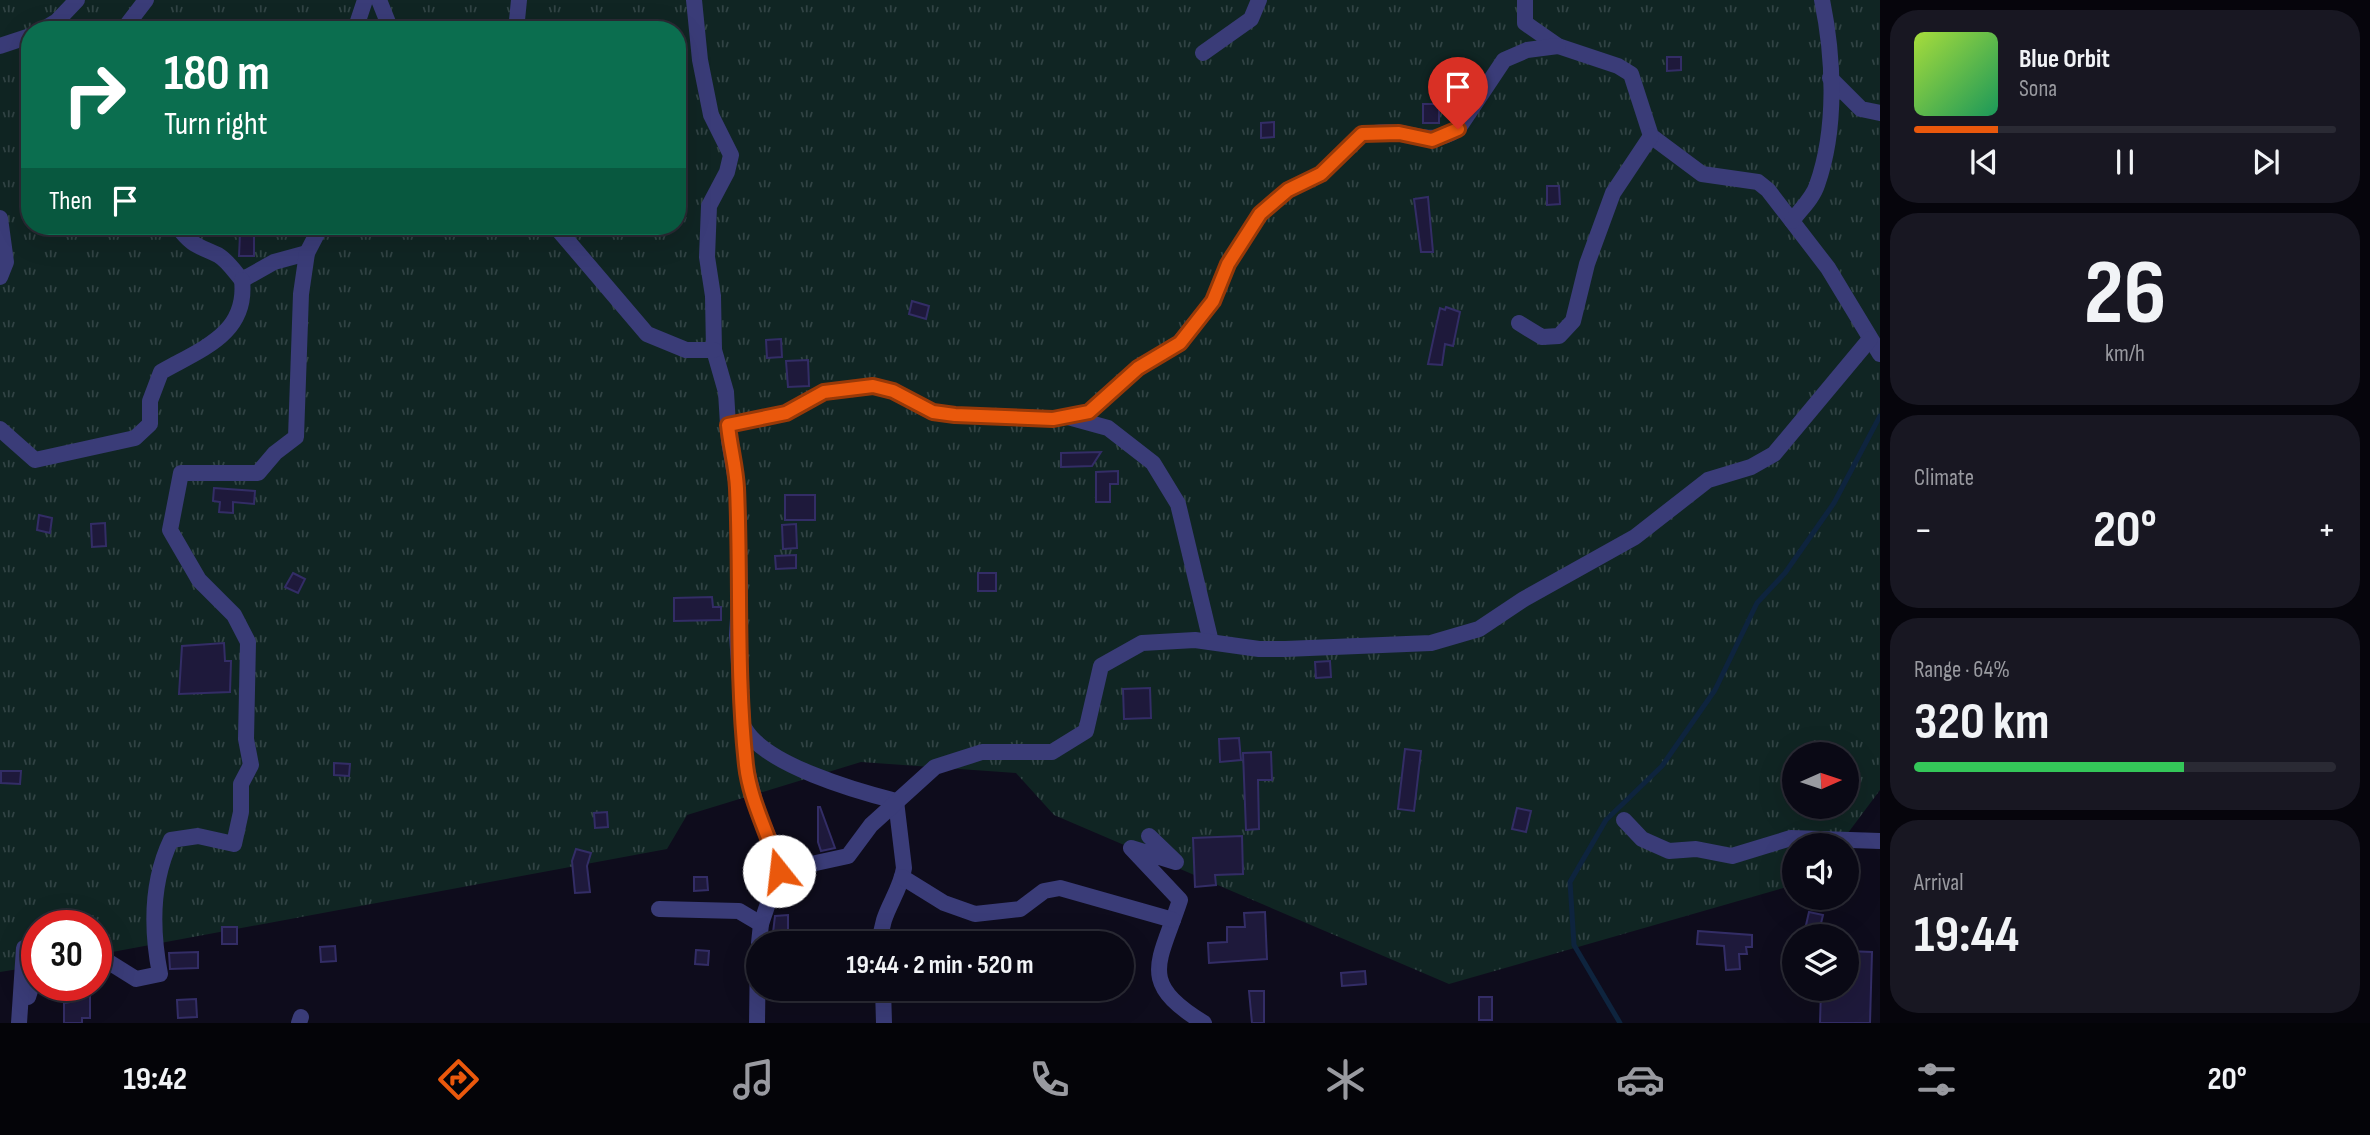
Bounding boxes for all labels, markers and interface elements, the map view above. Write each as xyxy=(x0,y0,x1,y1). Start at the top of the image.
text: Blue Orbit xyxy=(2019,44,2110,75)
text: 180 m xyxy=(164,45,270,104)
icon: right xyxy=(49,49,140,140)
pin xyxy=(1428,57,1488,129)
icon: arrive xyxy=(1439,68,1477,106)
text: Sona xyxy=(2019,75,2057,103)
text: Turn right xyxy=(164,105,268,144)
icon: previous xyxy=(1965,143,2003,181)
icon: pause xyxy=(2106,143,2144,181)
icon: next xyxy=(2247,143,2285,181)
icon: arrive xyxy=(106,182,144,220)
text: Then xyxy=(49,186,92,217)
text: 26 xyxy=(2084,240,2166,349)
text: km/h xyxy=(2105,340,2145,368)
text: Climate xyxy=(1914,464,1974,492)
text: 20° xyxy=(2093,499,2157,562)
text: − xyxy=(1914,508,1933,553)
text: + xyxy=(2317,508,2336,553)
text: Range · 64% xyxy=(1914,656,2010,684)
text: 320 km xyxy=(1914,691,2049,754)
north arrow xyxy=(1782,742,1858,819)
map controls xyxy=(1782,742,1859,1001)
button: sound xyxy=(1782,833,1859,910)
position arrow xyxy=(742,834,816,908)
text: Arrival xyxy=(1914,869,1963,897)
text: 19:44 xyxy=(1914,904,2019,967)
speed limit sign: 30 xyxy=(21,910,112,1001)
button: layers xyxy=(1782,924,1859,1001)
text: 19:44 · 2 min · 520 m xyxy=(846,950,1034,981)
icon: directions xyxy=(434,1055,483,1104)
icon: music xyxy=(729,1055,778,1104)
icon: phone xyxy=(1025,1055,1074,1104)
icon: climate xyxy=(1321,1055,1370,1104)
icon: car xyxy=(1616,1055,1665,1104)
icon: filters xyxy=(1912,1055,1961,1104)
text: 19:42 xyxy=(123,1060,187,1099)
text: 20° xyxy=(2207,1060,2247,1099)

